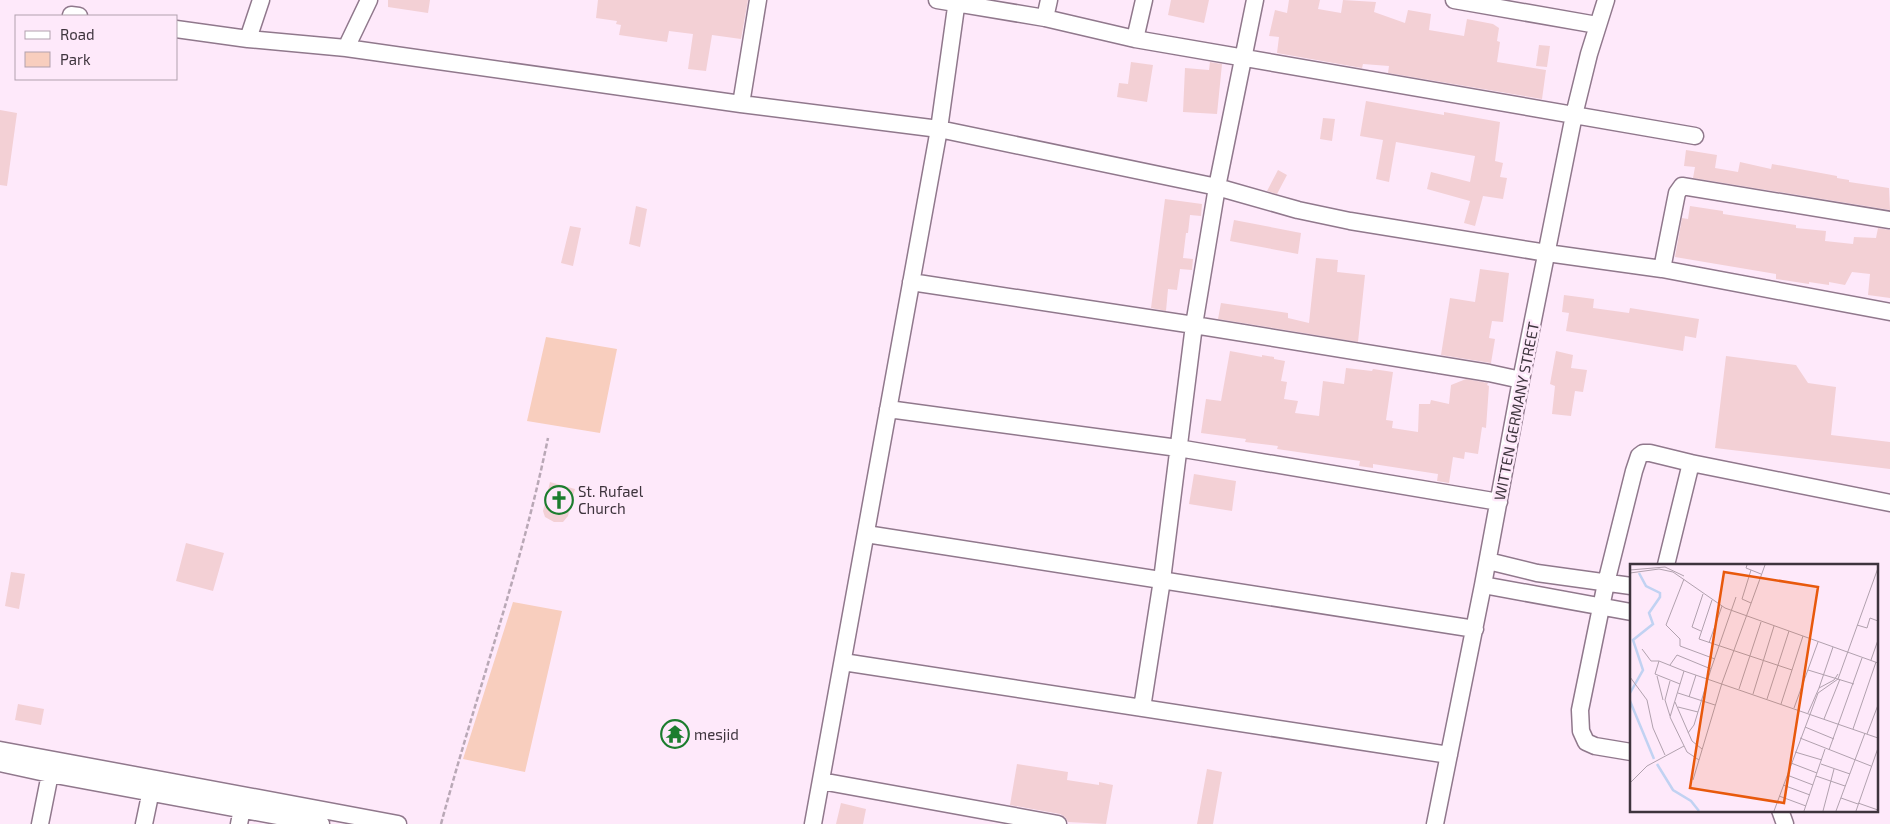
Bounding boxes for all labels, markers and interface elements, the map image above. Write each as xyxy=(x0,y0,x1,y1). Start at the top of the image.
legend xyxy=(15,15,178,80)
text: Road xyxy=(60,25,95,43)
text: Park xyxy=(60,50,91,68)
street label: WITTEN GERMANY STREET xyxy=(1490,320,1542,502)
place label: St. Rufael Church xyxy=(578,482,644,517)
church icon: St. Rufael Church xyxy=(544,485,574,515)
inset map xyxy=(1630,564,1878,812)
temple icon: mesjid xyxy=(660,719,690,749)
place label: mesjid xyxy=(694,725,739,744)

